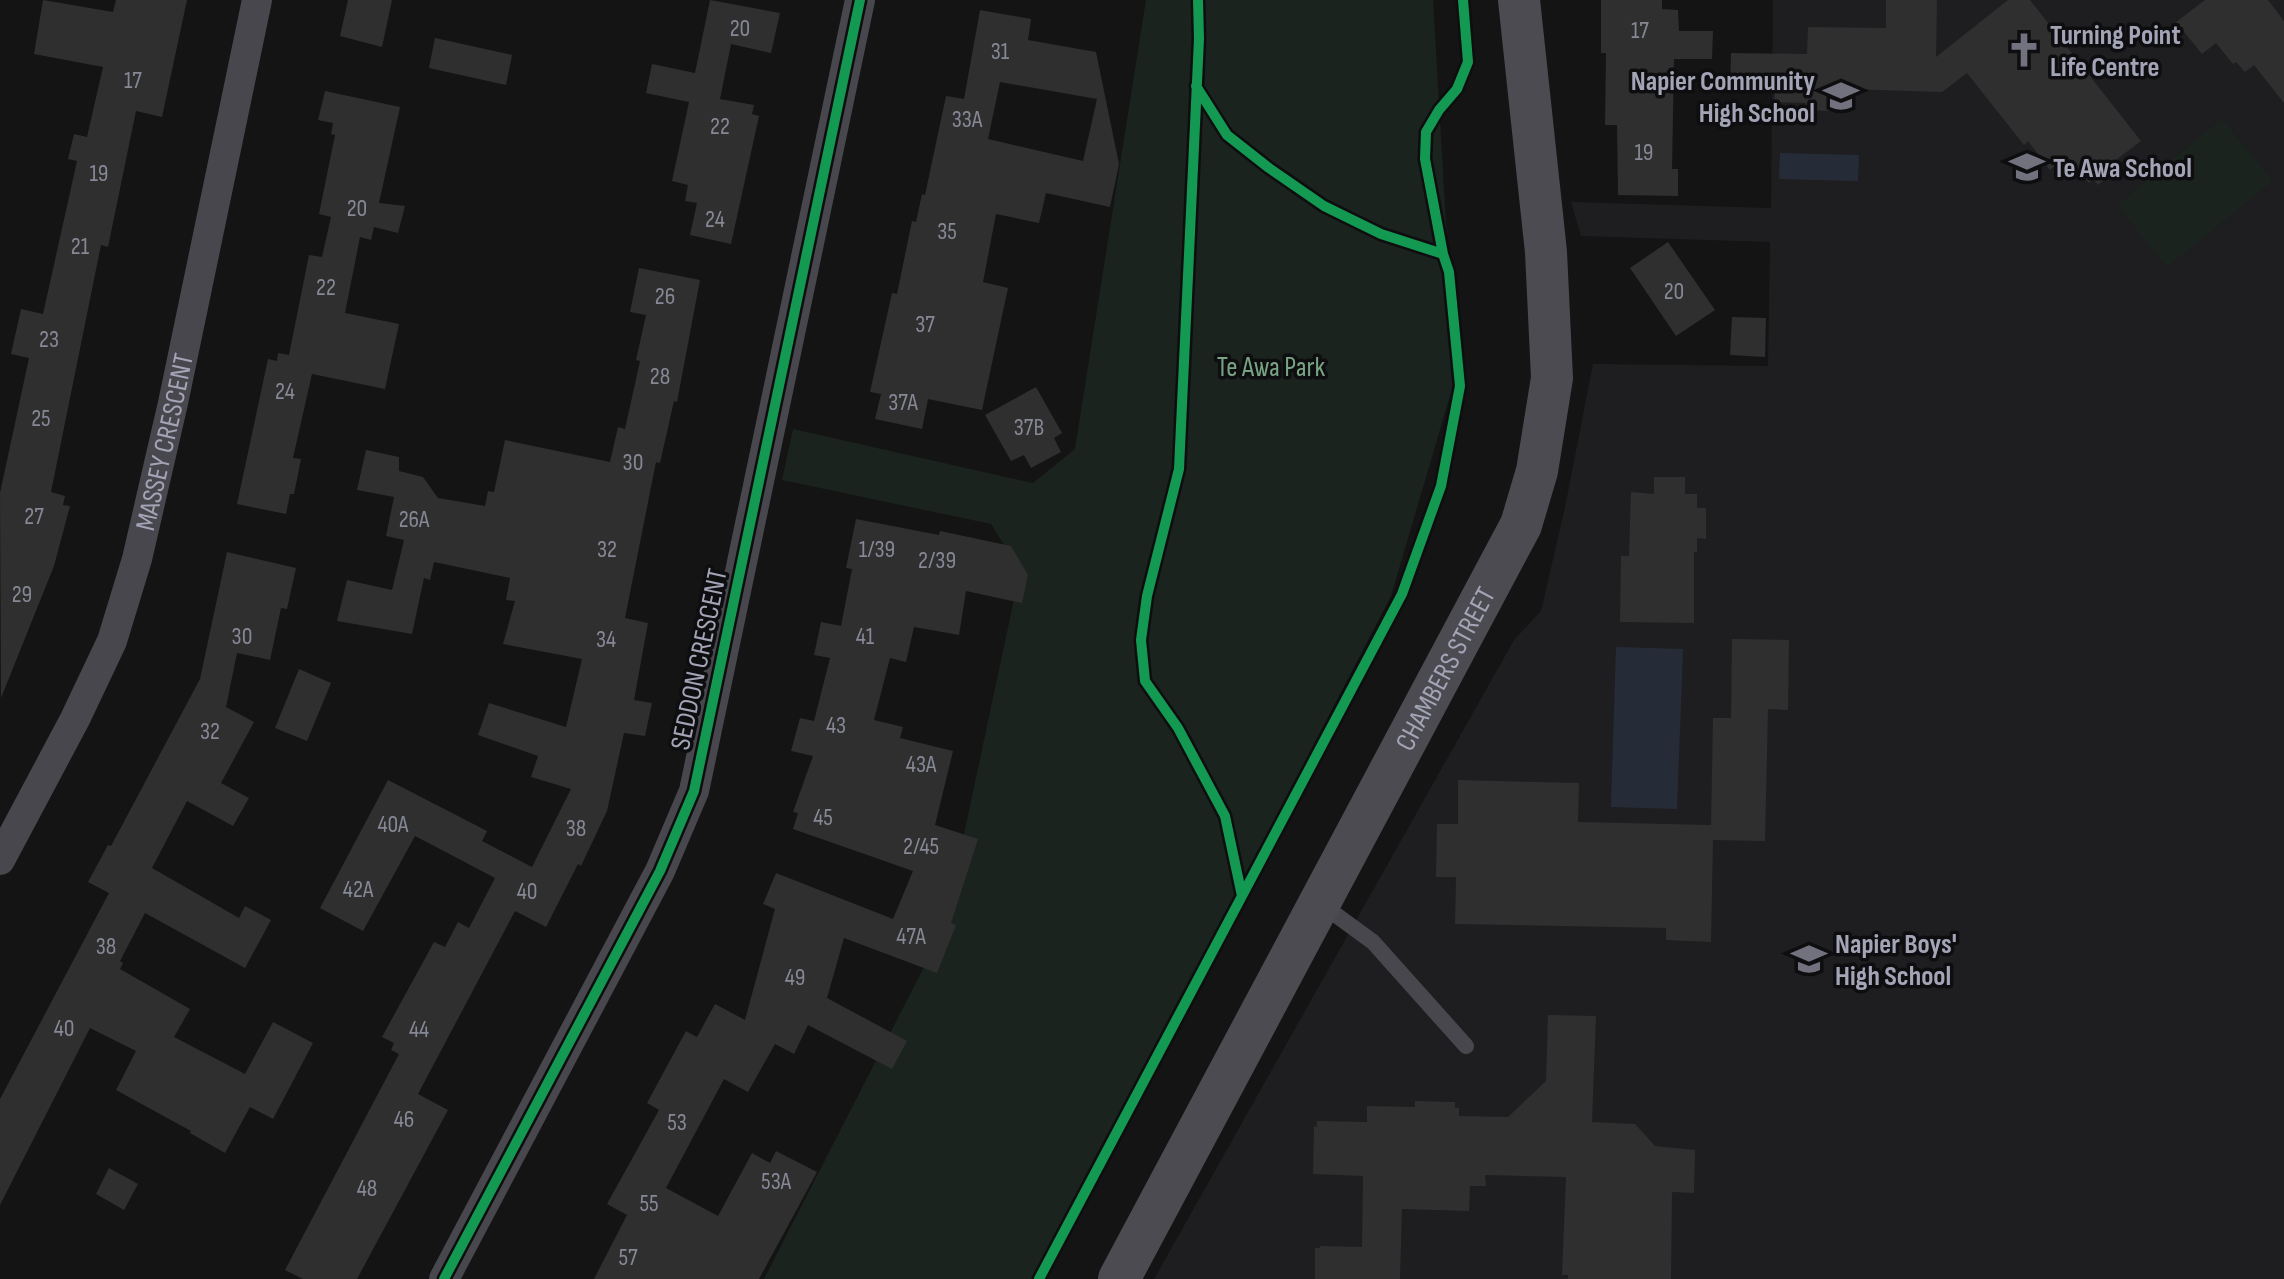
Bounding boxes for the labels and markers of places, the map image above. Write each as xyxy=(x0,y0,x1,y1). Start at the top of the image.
place label: Turning Point Life Centre xyxy=(2050,19,2181,84)
church icon: Turning Point Life Centre xyxy=(2005,31,2043,69)
place label: Napier Community High School xyxy=(1631,65,1815,130)
school or university icon: Napier Community High School xyxy=(1822,77,1860,115)
school or university icon: Te Awa School xyxy=(2008,148,2046,186)
place label: Te Awa School xyxy=(2053,152,2192,185)
place label: Napier Boys' High School xyxy=(1835,928,1957,993)
school or university icon: Napier Boys' High School xyxy=(1790,940,1828,978)

